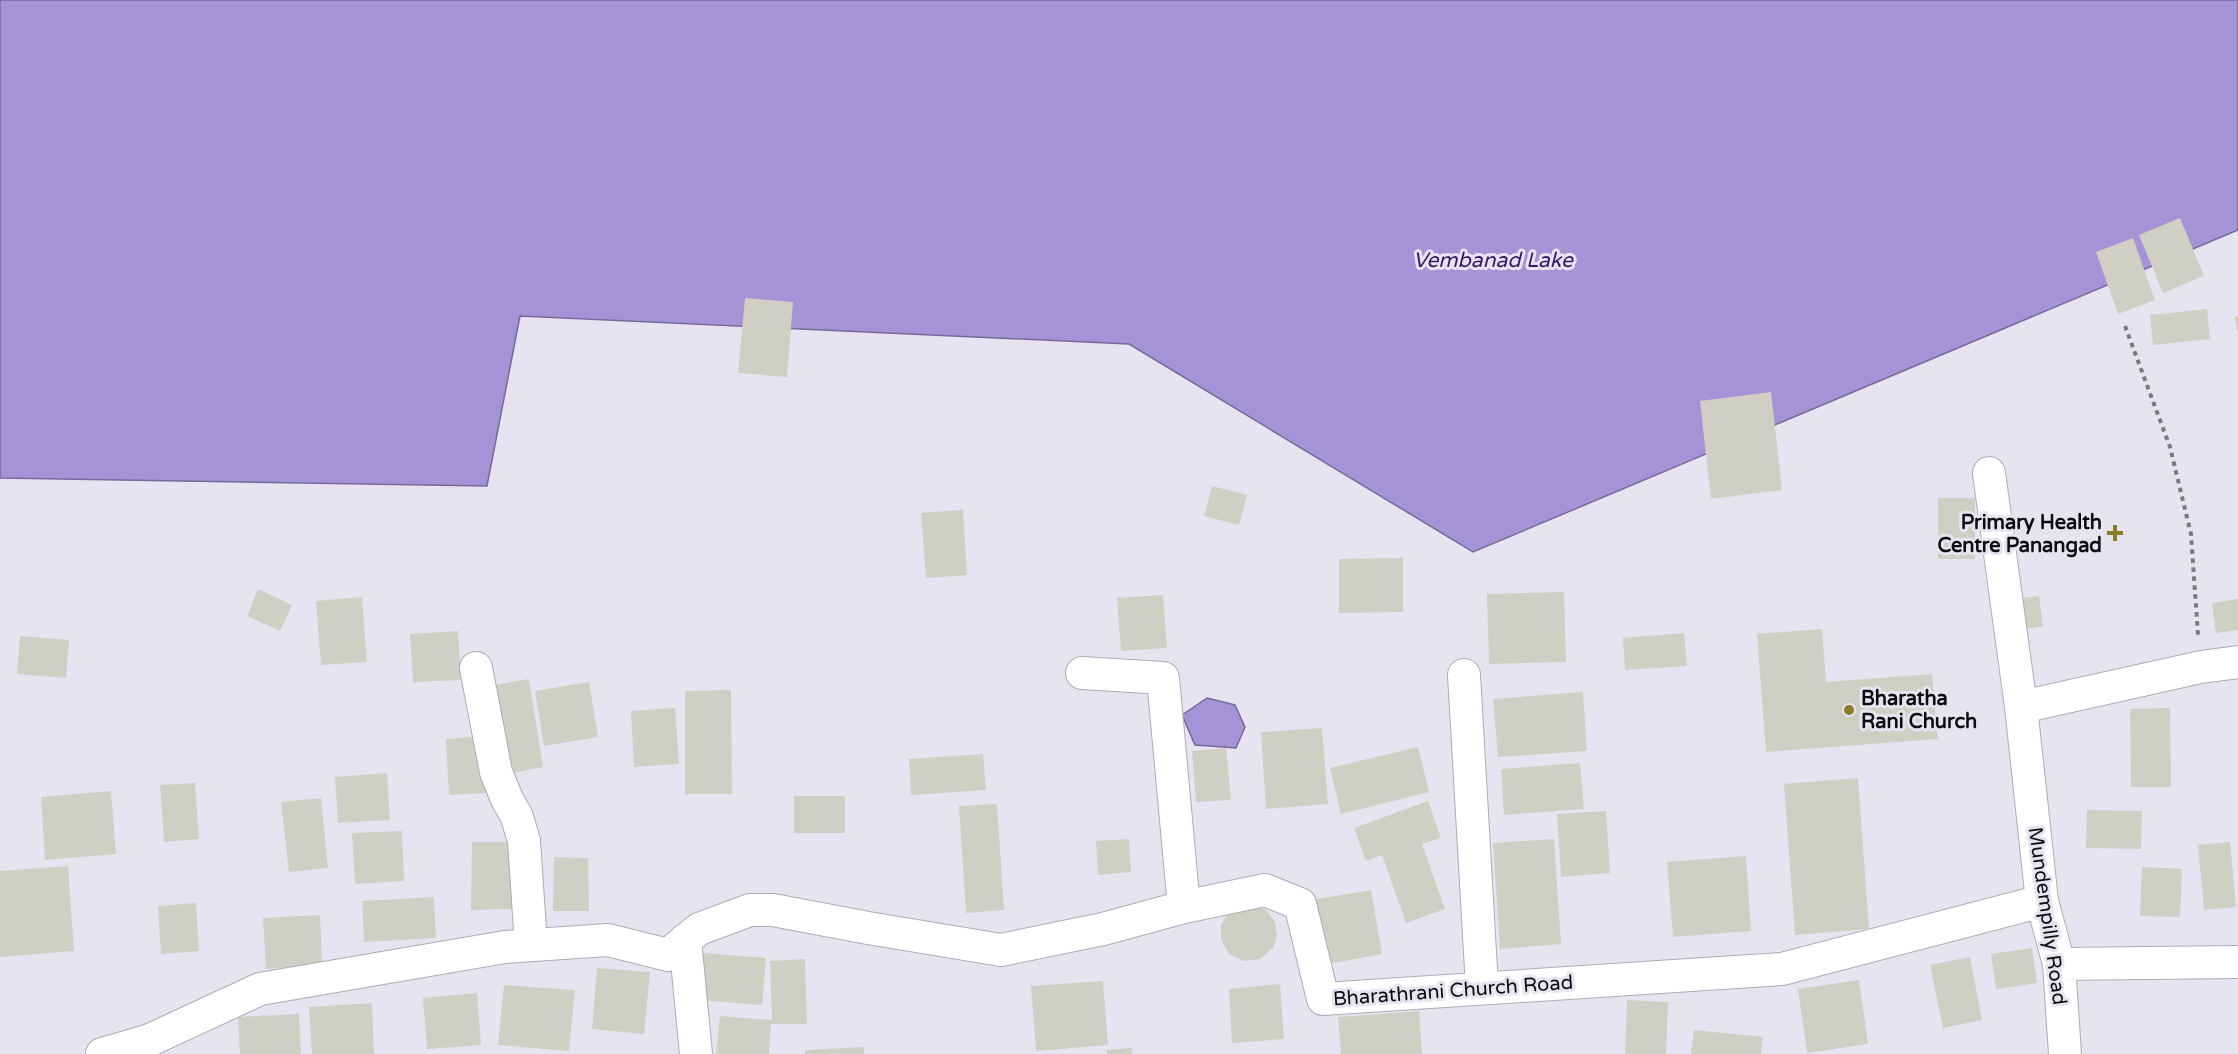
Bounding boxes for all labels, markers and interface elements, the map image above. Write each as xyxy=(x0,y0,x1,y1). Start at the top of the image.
water label: Vembanad Lake xyxy=(1413,248,1574,273)
place label: Primary Health Centre Panangad xyxy=(1937,511,2102,558)
marker: Primary Health Centre Panangad xyxy=(2106,524,2124,542)
place label: Bharatha Rani Church xyxy=(1861,687,1977,734)
marker: Bharatha Rani Church xyxy=(1842,703,1856,717)
street label: Mundempilly Road xyxy=(2023,826,2071,1007)
street label: Bharathrani Church Road xyxy=(1332,971,1574,1011)

